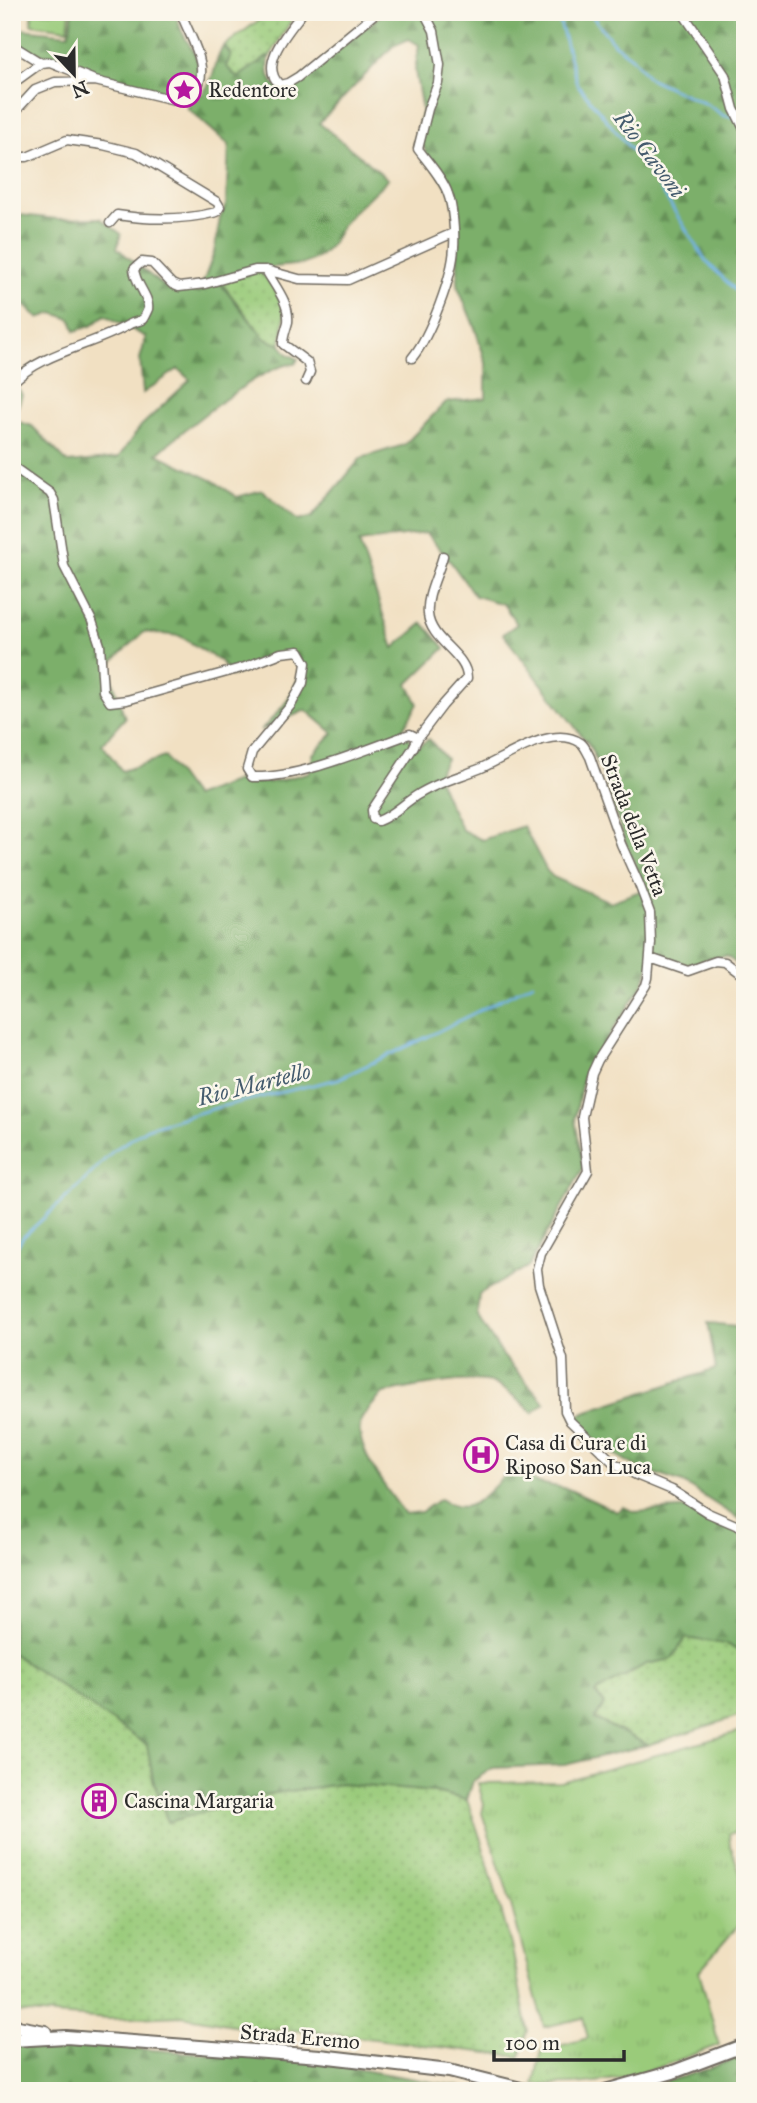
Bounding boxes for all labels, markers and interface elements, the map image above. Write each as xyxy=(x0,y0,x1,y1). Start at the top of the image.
north arrow xyxy=(38,38,108,108)
place icon: Redentore xyxy=(165,71,203,109)
text: N xyxy=(68,76,92,103)
place label: Redentore xyxy=(208,77,297,103)
water label: Rio Gavoni xyxy=(607,104,692,204)
street label: Strada della Vetta xyxy=(595,750,673,900)
water label: Rio Martello xyxy=(194,1056,314,1112)
place label: Casa di Cura e di Riposo San Luca xyxy=(505,1430,651,1480)
hospital icon: Casa di Cura e di Riposo San Luca xyxy=(462,1436,500,1474)
building icon: Cascina Margaria xyxy=(80,1782,118,1820)
place label: Cascina Margaria xyxy=(124,1788,274,1814)
street label: Strada Eremo xyxy=(239,2019,361,2055)
scale bar xyxy=(494,2019,624,2063)
text: 100 m xyxy=(505,2030,560,2056)

